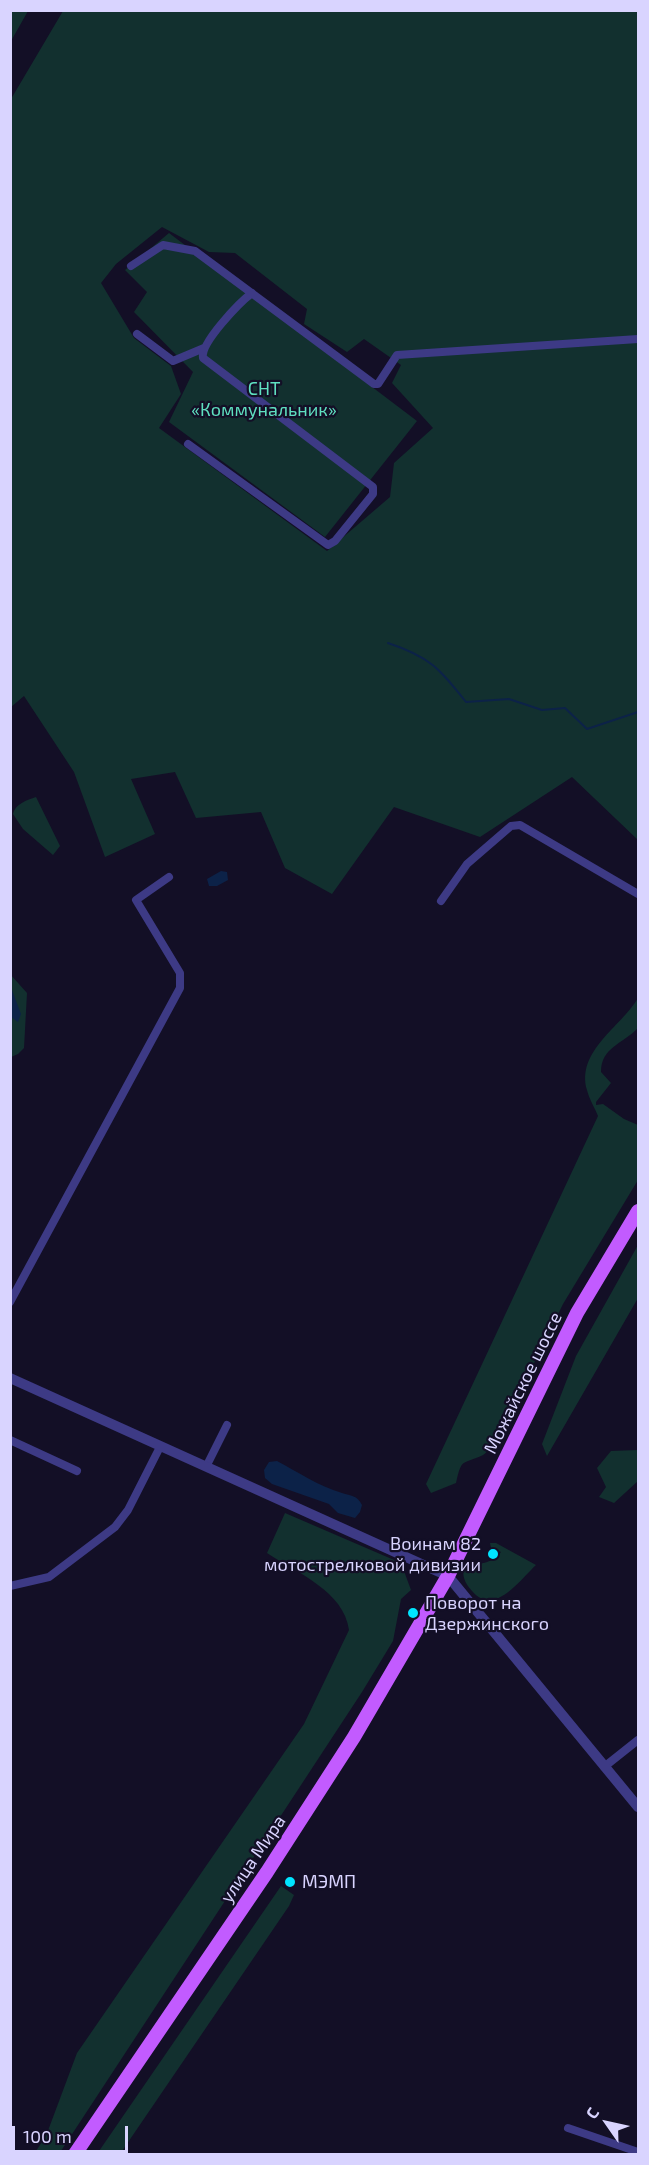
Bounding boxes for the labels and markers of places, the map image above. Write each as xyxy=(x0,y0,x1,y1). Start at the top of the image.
place label: Воинам 82 мотострелковой дивизии xyxy=(264,1533,481,1576)
marker: Воинам 82 мотострелковой дивизии xyxy=(486,1547,500,1561)
place label: Поворот на Дзержинского xyxy=(425,1592,549,1634)
marker: Поворот на Дзержинского xyxy=(406,1606,420,1620)
place label: МЭМП xyxy=(302,1871,356,1893)
marker: МЭМП xyxy=(283,1875,297,1889)

